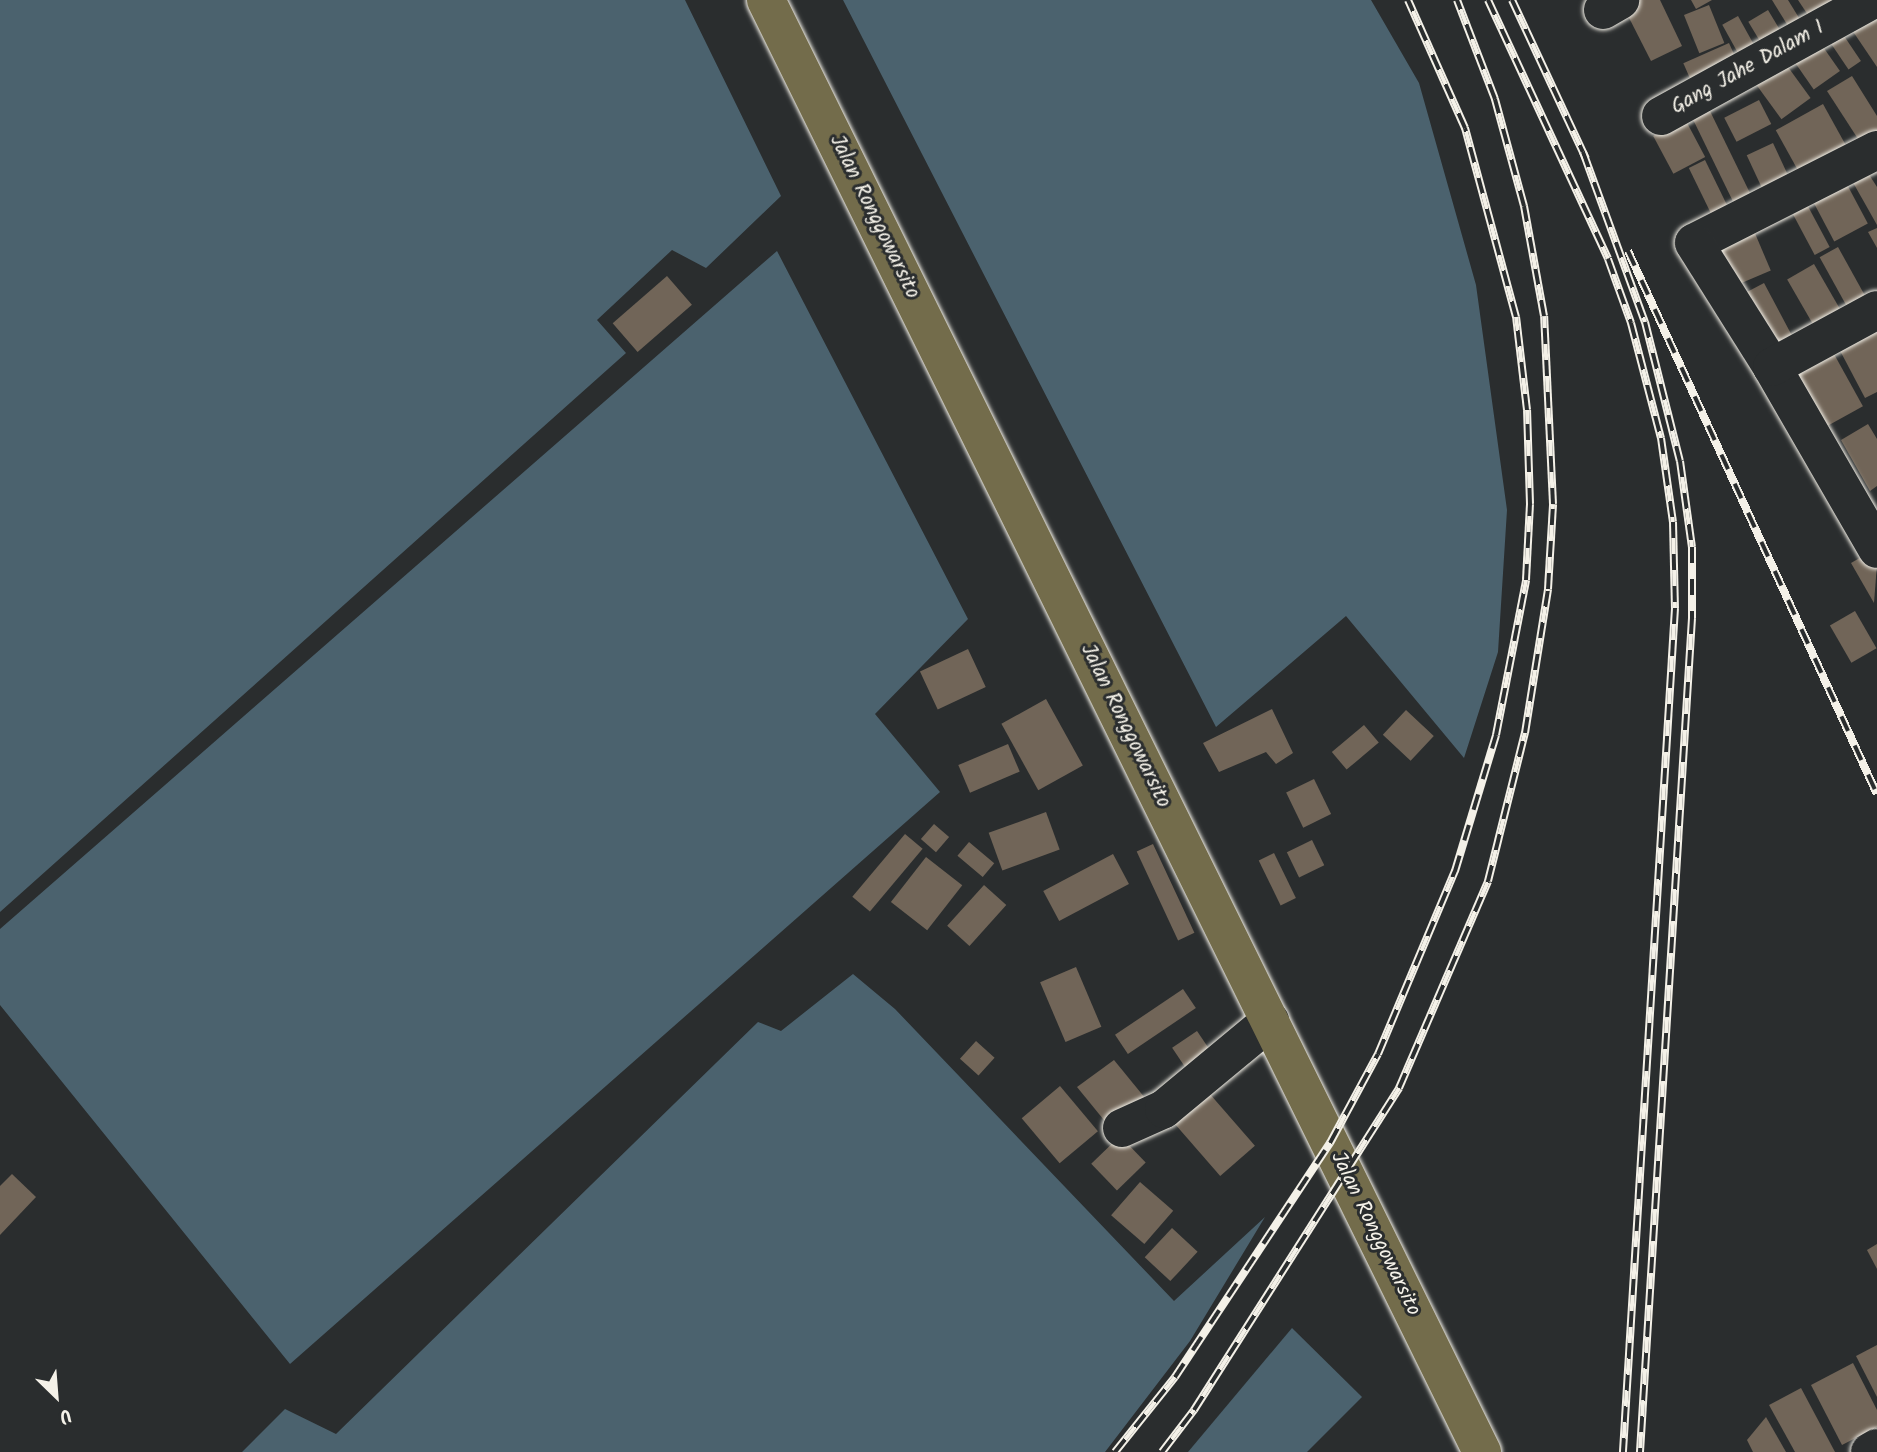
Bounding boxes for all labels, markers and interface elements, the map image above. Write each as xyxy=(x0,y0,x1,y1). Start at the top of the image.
street label: Gang Jahe Dalam I xyxy=(1667,16,1829,120)
street label: Jalan Ronggowarsito xyxy=(823,131,925,303)
street label: Jalan Ronggowarsito xyxy=(1074,640,1176,812)
street label: Jalan Ronggowarsito xyxy=(1324,1148,1426,1320)
north arrow xyxy=(21,1361,91,1431)
text: U xyxy=(53,1399,76,1431)

